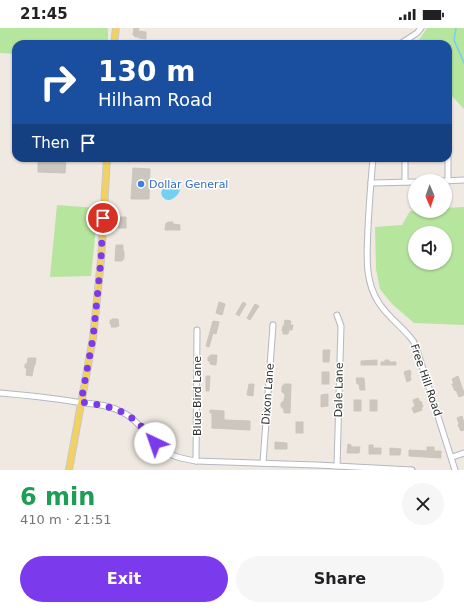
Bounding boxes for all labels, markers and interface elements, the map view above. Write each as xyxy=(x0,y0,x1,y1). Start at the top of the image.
text: 21:45 xyxy=(20,5,68,23)
text: 130 m xyxy=(98,55,195,88)
icon: right xyxy=(32,56,84,108)
text: Hilham Road xyxy=(98,89,212,110)
icon: arrive xyxy=(77,132,99,154)
text: Then xyxy=(32,134,69,152)
north arrow xyxy=(408,174,452,218)
map controls xyxy=(408,174,452,270)
place label: Dollar General xyxy=(149,178,228,191)
marker: Dollar General xyxy=(136,179,146,189)
pin xyxy=(86,201,120,235)
icon: arrive xyxy=(92,207,114,229)
button: sound xyxy=(408,226,452,270)
street label: Free Hill Road xyxy=(408,342,444,418)
street label: Blue Bird Lane xyxy=(191,356,204,436)
street label: Dale Lane xyxy=(332,362,346,418)
street label: Dixon Lane xyxy=(259,363,277,425)
position arrow xyxy=(134,422,176,464)
text: 6 min xyxy=(20,483,95,511)
button: close xyxy=(402,483,444,525)
text: 410 m · 21:51 xyxy=(20,512,111,527)
button: Exit xyxy=(20,556,228,602)
button: Share xyxy=(236,556,444,602)

